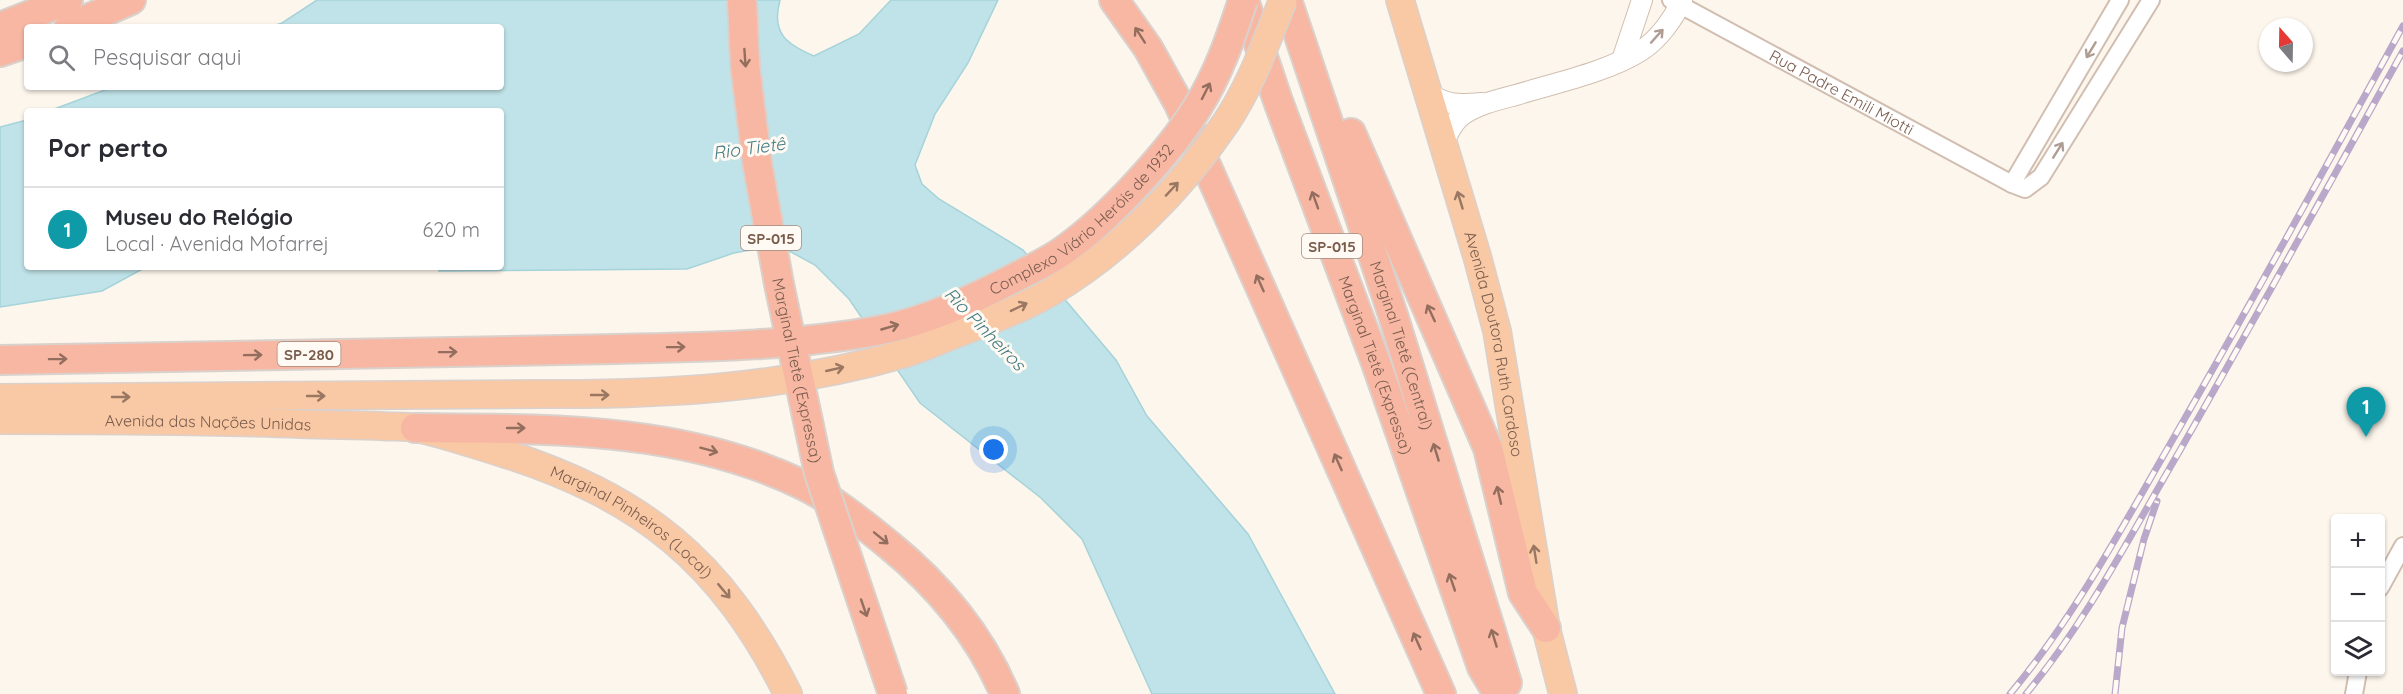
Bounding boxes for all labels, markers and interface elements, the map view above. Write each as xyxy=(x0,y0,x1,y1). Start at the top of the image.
north arrow xyxy=(2259,18,2313,72)
search box xyxy=(24,24,504,90)
one-way arrow xyxy=(1134,27,1146,44)
one-way arrow xyxy=(1650,28,1664,43)
icon: search xyxy=(45,41,78,74)
one-way arrow xyxy=(2084,41,2096,58)
text: Pesquisar aqui xyxy=(93,43,241,71)
street label: Rua Padre Emili Miotti xyxy=(1766,45,1917,139)
one-way arrow xyxy=(740,48,751,68)
one-way arrow xyxy=(1200,82,1212,100)
text: Por perto xyxy=(48,131,168,164)
water label: Rio Tietê xyxy=(711,131,787,164)
street label: Complexo Viário Heróis de 1932 xyxy=(986,139,1178,299)
one-way arrow xyxy=(2053,142,2065,159)
one-way arrow xyxy=(1165,182,1179,197)
one-way arrow xyxy=(1309,191,1320,210)
one-way arrow xyxy=(1454,191,1465,210)
text: Museu do Relógio xyxy=(105,203,293,231)
text: 1 xyxy=(64,217,71,242)
text: 620 m xyxy=(423,217,480,242)
road number: SP-015 xyxy=(741,226,801,250)
street label: Avenida Doutora Ruth Cardoso xyxy=(1460,229,1528,458)
text: Local · Avenida Mofarrej xyxy=(105,231,329,256)
road number: SP-015 xyxy=(1302,234,1362,258)
street label: Marginal Tietê (Central) xyxy=(1366,259,1438,432)
street label: Marginal Tietê (Expressa) xyxy=(1334,273,1417,457)
one-way arrow xyxy=(1254,275,1266,293)
street label: Marginal Tietê (Expressa) xyxy=(768,276,827,465)
water label: Rio Pinheiros xyxy=(940,283,1031,377)
one-way arrow xyxy=(1009,301,1027,313)
one-way arrow xyxy=(1424,305,1436,323)
one-way arrow xyxy=(881,321,900,332)
one-way arrow xyxy=(665,341,685,353)
road number: SP-280 xyxy=(278,342,340,366)
one-way arrow xyxy=(438,346,458,357)
one-way arrow xyxy=(243,349,263,361)
one-way arrow xyxy=(48,353,68,365)
one-way arrow xyxy=(825,363,844,375)
pin: 1 xyxy=(2346,388,2386,437)
one-way arrow xyxy=(589,389,609,401)
one-way arrow xyxy=(306,390,326,402)
one-way arrow xyxy=(111,391,131,403)
street label: Avenida das Nações Unidas xyxy=(105,410,311,434)
one-way arrow xyxy=(505,422,525,434)
your location xyxy=(979,435,1008,464)
one-way arrow xyxy=(1430,443,1441,462)
one-way arrow xyxy=(699,445,718,457)
one-way arrow xyxy=(1332,454,1344,472)
street label: Marginal Pinheiros (Local) xyxy=(547,461,717,582)
one-way arrow xyxy=(1492,486,1504,505)
map controls xyxy=(2331,514,2385,676)
button: + xyxy=(2331,514,2385,568)
one-way arrow xyxy=(873,532,889,545)
one-way arrow xyxy=(1529,545,1540,565)
button: − xyxy=(2331,568,2385,622)
one-way arrow xyxy=(1446,573,1457,592)
one-way arrow xyxy=(717,583,731,598)
one-way arrow xyxy=(859,598,870,617)
button: layers xyxy=(2331,622,2385,676)
one-way arrow xyxy=(1488,629,1499,648)
one-way arrow xyxy=(1411,632,1423,650)

